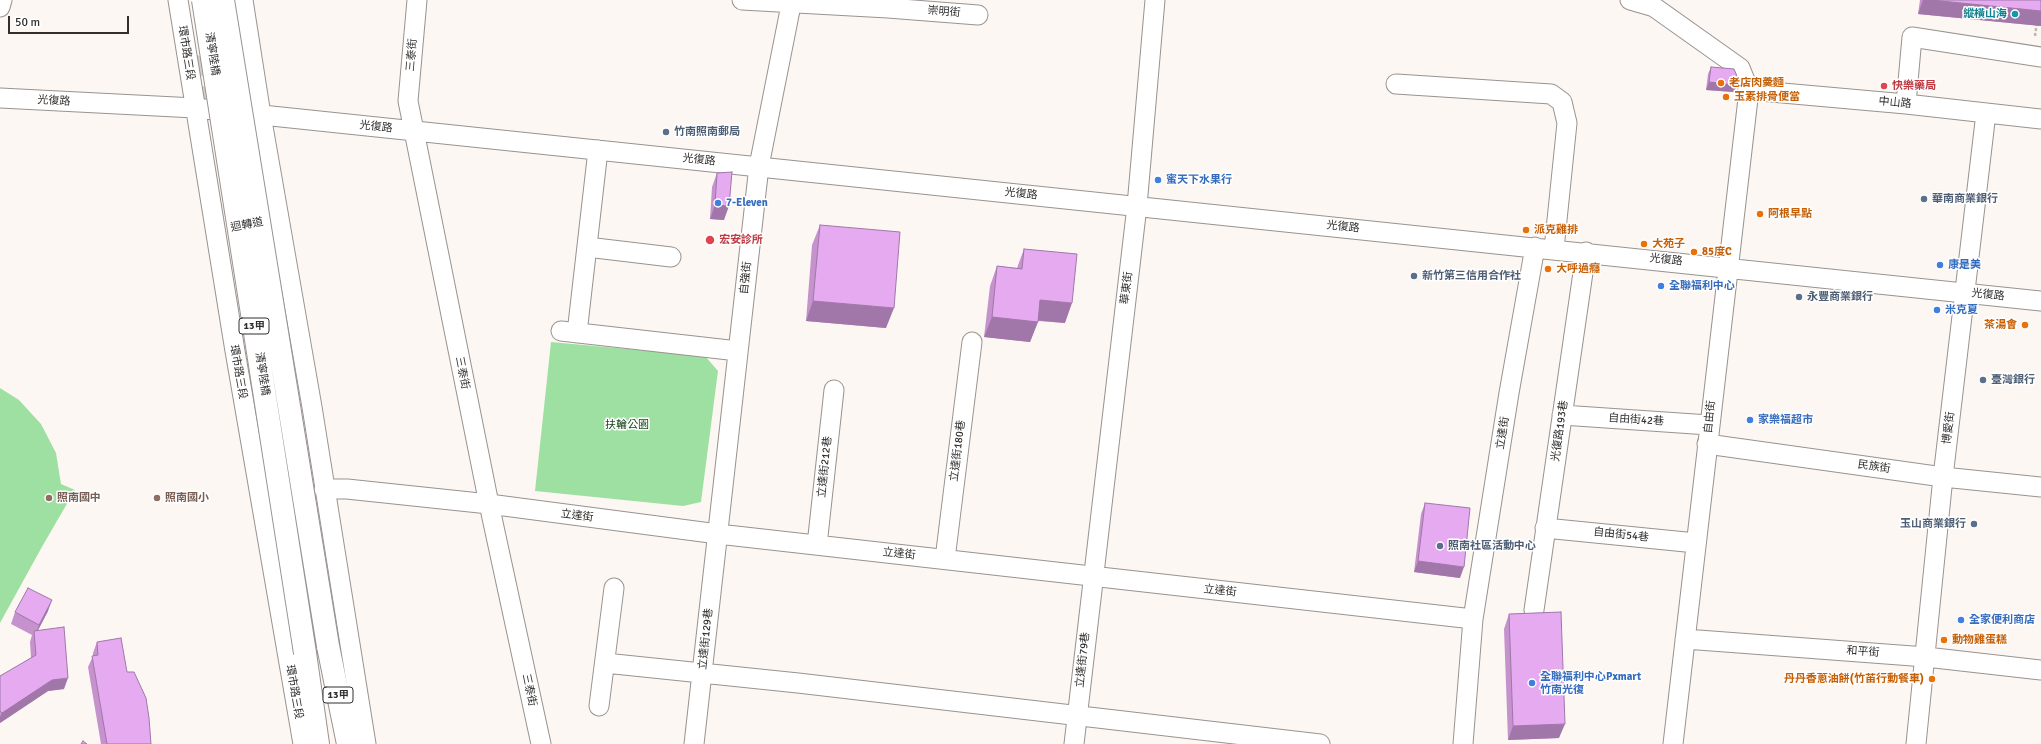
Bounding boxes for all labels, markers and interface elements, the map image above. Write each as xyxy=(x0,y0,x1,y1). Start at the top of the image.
street label: 崇明街 xyxy=(927,4,961,20)
place label: 縱橫山海 xyxy=(1963,7,2007,21)
scale bar xyxy=(10,8,131,34)
marker: 縱橫山海 xyxy=(2010,9,2020,19)
text: 50 m xyxy=(15,15,40,30)
street label: 環市路三段 xyxy=(175,25,197,81)
street label: 清寧陸橋 xyxy=(202,31,222,77)
street label: 三泰街 xyxy=(404,38,420,72)
place label: 老店肉羮麵 xyxy=(1729,76,1784,90)
marker: 老店肉羮麵 xyxy=(1716,78,1726,88)
place label: 快樂藥局 xyxy=(1892,79,1936,93)
marker: 快樂藥局 xyxy=(1879,81,1889,91)
place label: 玉素排骨便當 xyxy=(1734,90,1800,104)
marker: 玉素排骨便當 xyxy=(1721,92,1731,102)
street label: 光復路 xyxy=(37,94,71,108)
street label: 中山路 xyxy=(1878,95,1912,111)
street label: 光復路 xyxy=(359,119,393,135)
place label: 竹南照南郵局 xyxy=(674,125,740,139)
marker: 竹南照南郵局 xyxy=(661,127,671,137)
street label: 光復路 xyxy=(682,152,716,168)
place label: 蜜天下水果行 xyxy=(1166,173,1232,187)
marker: 蜜天下水果行 xyxy=(1153,175,1163,185)
street label: 光復路 xyxy=(1004,186,1038,202)
place label: 華南商業銀行 xyxy=(1932,192,1998,206)
marker: 華南商業銀行 xyxy=(1919,194,1929,204)
place label: 7-Eleven xyxy=(726,196,768,210)
marker: 7-Eleven xyxy=(713,198,723,208)
place label: 阿根早點 xyxy=(1768,207,1812,221)
marker: 阿根早點 xyxy=(1755,209,1765,219)
street label: 迴轉道 xyxy=(230,215,264,235)
street label: 光復路 xyxy=(1326,219,1360,235)
place label: 派克雞排 xyxy=(1534,223,1578,237)
marker: 派克雞排 xyxy=(1521,225,1531,235)
place label: 宏安診所 xyxy=(719,233,763,247)
marker: 宏安診所 xyxy=(704,234,716,246)
place label: 大苑子 xyxy=(1652,237,1685,251)
marker: 大苑子 xyxy=(1639,239,1649,249)
place label: 85度C xyxy=(1702,245,1732,259)
marker: 85度C xyxy=(1689,247,1699,257)
street label: 光復路 xyxy=(1649,252,1683,268)
place label: 康是美 xyxy=(1948,258,1981,272)
marker: 康是美 xyxy=(1935,260,1945,270)
street label: 自強街 xyxy=(738,261,754,295)
place label: 大呼過癮 xyxy=(1556,262,1600,276)
marker: 大呼過癮 xyxy=(1543,264,1553,274)
place label: 新竹第三信用合作社 xyxy=(1422,269,1521,283)
street label: 華東街 xyxy=(1118,271,1136,305)
marker: 新竹第三信用合作社 xyxy=(1409,271,1419,281)
place label: 全聯福利中心 xyxy=(1669,279,1735,293)
marker: 全聯福利中心 xyxy=(1656,281,1666,291)
street label: 光復路 xyxy=(1971,287,2005,303)
place label: 永豐商業銀行 xyxy=(1807,290,1873,304)
marker: 永豐商業銀行 xyxy=(1794,292,1804,302)
place label: 米克夏 xyxy=(1945,303,1978,317)
marker: 米克夏 xyxy=(1932,305,1942,315)
road number: 13甲 xyxy=(239,318,269,334)
place label: 茶湯會 xyxy=(1984,318,2017,332)
marker: 茶湯會 xyxy=(2020,320,2030,330)
street label: 環市路三段 xyxy=(227,344,249,400)
street label: 清寧陸橋 xyxy=(252,351,272,397)
street label: 三泰街 xyxy=(452,356,472,390)
place label: 臺灣銀行 xyxy=(1991,373,2035,387)
marker: 臺灣銀行 xyxy=(1978,375,1988,385)
street label: 光復路193巷 xyxy=(1549,399,1571,463)
street label: 自由街 xyxy=(1702,400,1718,434)
street label: 自由街42巷 xyxy=(1608,411,1664,429)
street label: 博愛街 xyxy=(1940,411,1958,445)
place label: 家樂福超市 xyxy=(1758,413,1813,427)
marker: 家樂福超市 xyxy=(1745,415,1755,425)
street label: 立達街 xyxy=(1494,416,1512,450)
park label: 扶輪公園 xyxy=(605,418,649,432)
street label: 立達街180巷 xyxy=(948,420,968,482)
street label: 立達街212巷 xyxy=(815,436,835,498)
street label: 民族街 xyxy=(1857,458,1891,476)
place label: 照南國中 xyxy=(57,491,101,505)
place label: 照南國小 xyxy=(165,491,209,505)
marker: 照南國中 xyxy=(44,493,54,503)
marker: 照南國小 xyxy=(152,493,162,503)
street label: 立達街 xyxy=(560,507,594,525)
place label: 玉山商業銀行 xyxy=(1900,517,1966,531)
marker: 玉山商業銀行 xyxy=(1969,519,1979,529)
street label: 自由街54巷 xyxy=(1593,526,1649,544)
place label: 照南社區活動中心 xyxy=(1448,539,1536,553)
marker: 照南社區活動中心 xyxy=(1435,541,1445,551)
street label: 立達街 xyxy=(882,546,916,562)
street label: 立達街 xyxy=(1203,583,1237,599)
street label: 立達街129巷 xyxy=(696,608,716,670)
place label: 全家便利商店 xyxy=(1969,613,2035,627)
marker: 全家便利商店 xyxy=(1956,615,1966,625)
street label: 立達街79巷 xyxy=(1074,632,1092,688)
place label: 動物雞蛋糕 xyxy=(1952,633,2007,647)
marker: 動物雞蛋糕 xyxy=(1939,635,1949,645)
street label: 和平街 xyxy=(1846,644,1880,660)
street label: 環市路三段 xyxy=(283,664,305,720)
place label: 全聯福利中心Pxmart 竹南光復 xyxy=(1540,670,1641,696)
street label: 三泰街 xyxy=(519,672,539,708)
place label: 丹丹香蔥油餅(竹苖行動餐車) xyxy=(1784,672,1924,686)
marker: 丹丹香蔥油餅(竹苖行動餐車) xyxy=(1927,674,1937,684)
marker: 全聯福利中心Pxmart 竹南光復 xyxy=(1527,678,1537,688)
road number: 13甲 xyxy=(323,687,353,703)

